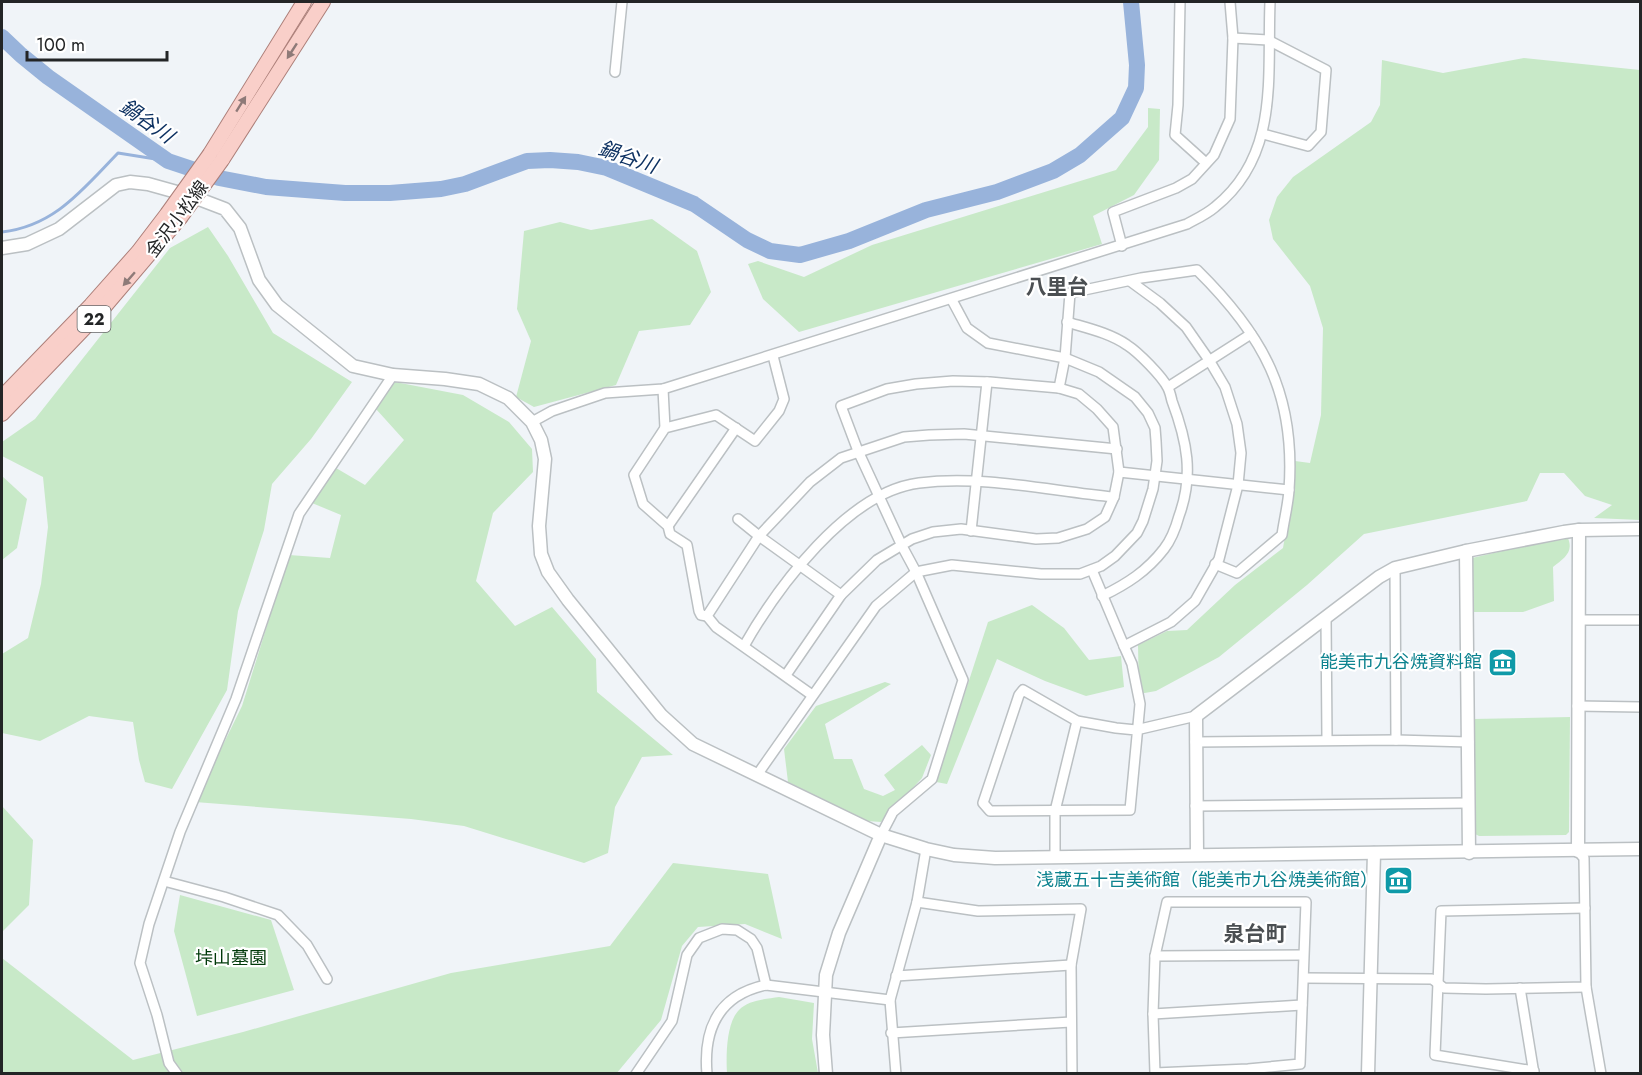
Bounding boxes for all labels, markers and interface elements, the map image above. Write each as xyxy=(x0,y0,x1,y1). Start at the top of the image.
scale bar xyxy=(27,24,166,62)
text: 100 m xyxy=(36,32,85,58)
one-way arrow xyxy=(287,43,298,59)
water label: 鍋谷川 xyxy=(114,92,181,152)
one-way arrow xyxy=(235,96,246,112)
water label: 鍋谷川 xyxy=(595,134,663,182)
street label: 金沢小松線 xyxy=(140,175,214,263)
one-way arrow xyxy=(123,271,136,287)
district label: 八里台 xyxy=(1026,272,1089,302)
road number: 22 xyxy=(78,306,110,332)
museum icon: 能美市九谷焼資料館 xyxy=(1487,646,1519,678)
place label: 能美市九谷焼資料館 xyxy=(1320,649,1482,675)
museum icon: 浅蔵五十吉美術館（能美市九谷焼美術館） xyxy=(1383,864,1415,896)
place label: 浅蔵五十吉美術館（能美市九谷焼美術館） xyxy=(1036,867,1378,893)
district label: 泉台町 xyxy=(1224,919,1287,949)
park label: 垰山墓園 xyxy=(195,945,267,971)

